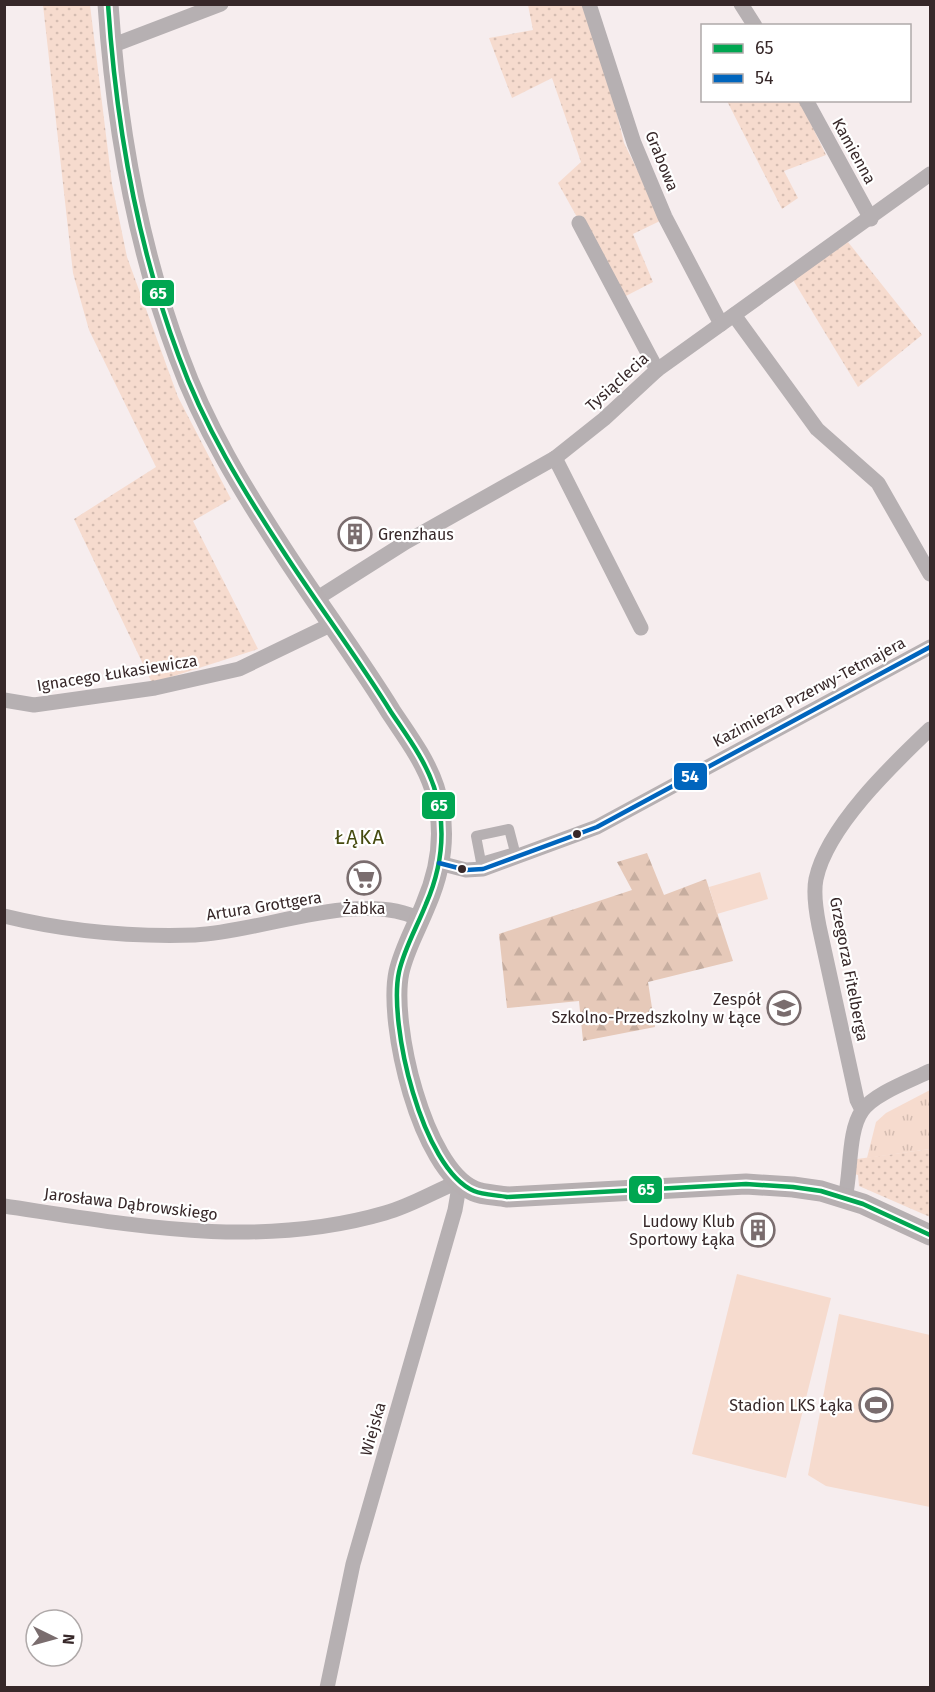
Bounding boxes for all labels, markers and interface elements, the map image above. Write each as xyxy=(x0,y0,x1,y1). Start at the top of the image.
legend xyxy=(701,24,911,102)
text: 65 xyxy=(755,37,774,59)
text: 54 xyxy=(755,67,774,89)
street label: Kamienna xyxy=(828,115,880,187)
street label: Grabowa xyxy=(641,128,683,194)
line badge: 65 xyxy=(141,279,175,307)
text: 65 xyxy=(149,284,167,303)
street label: Tysiąclecia xyxy=(582,349,653,416)
building icon: Grenzhaus xyxy=(337,516,373,552)
place label: Grenzhaus xyxy=(378,525,454,544)
street label: Kazimierza Przerwy-Tetmajera xyxy=(709,633,909,751)
street label: Ignacego Łukasiewicza xyxy=(35,651,199,695)
line badge: 54 xyxy=(673,762,708,791)
text: 54 xyxy=(681,767,699,786)
line badge: 65 xyxy=(421,791,456,820)
text: 65 xyxy=(430,796,448,815)
district label: ŁĄKA xyxy=(335,825,385,849)
unlabelled marker xyxy=(571,828,583,840)
supermarket icon: Żabka xyxy=(346,860,382,896)
unlabelled marker xyxy=(456,863,468,875)
street label: Artura Grottgera xyxy=(205,888,323,924)
street label: Grzegorza Fitelberga xyxy=(826,895,872,1043)
place label: Żabka xyxy=(343,898,385,918)
place label: Zespół Szkolno-Przedszkolny w Łące xyxy=(552,990,761,1028)
school or university icon: Zespół Szkolno-Przedszkolny w Łące xyxy=(766,990,802,1026)
line badge: 65 xyxy=(628,1175,663,1204)
text: 65 xyxy=(637,1180,655,1199)
street label: Jarosława Dąbrowskiego xyxy=(43,1184,219,1225)
place label: Ludowy Klub Sportowy Łąka xyxy=(629,1212,735,1250)
building icon: Ludowy Klub Sportowy Łąka xyxy=(740,1212,776,1248)
sports icon: Stadion LKS Łąka xyxy=(858,1387,894,1423)
place label: Stadion LKS Łąka xyxy=(729,1396,853,1416)
street label: Wiejska xyxy=(356,1400,390,1458)
north arrow xyxy=(24,1608,84,1668)
text: N xyxy=(59,1633,78,1645)

